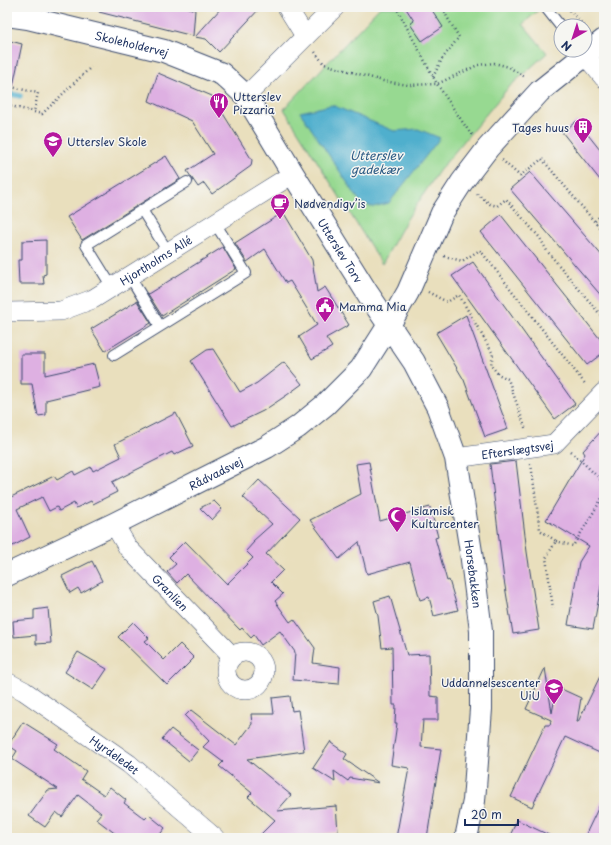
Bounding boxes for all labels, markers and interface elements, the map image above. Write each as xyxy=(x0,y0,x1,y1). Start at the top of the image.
north arrow xyxy=(553,18,593,58)
street label: Skoleholdervej xyxy=(93,26,171,61)
text: N xyxy=(557,37,575,56)
place label: Utterslev Pizzaria xyxy=(233,88,282,118)
restaurant icon: Utterslev Pizzaria xyxy=(208,91,230,119)
building icon: Tages huus xyxy=(572,116,594,144)
place label: Tages huus xyxy=(512,119,569,136)
school or university icon: Utterslev Skole xyxy=(42,130,64,158)
place label: Utterslev Skole xyxy=(67,133,147,150)
water label: Utterslev gadekær xyxy=(350,146,404,178)
cafe icon: Nødvendigv’is xyxy=(269,192,291,220)
place label: Nødvendigv’is xyxy=(294,195,366,212)
street label: Utterslev Torv xyxy=(314,215,367,286)
street label: Hjortholms Allé xyxy=(116,231,195,289)
public building icon: Mamma Mia xyxy=(314,295,336,323)
place label: Mamma Mia xyxy=(339,298,407,315)
street label: Efterslægtsvej xyxy=(480,436,555,463)
street label: Rådvadsvej xyxy=(185,452,245,494)
place label: Islamisk Kulturcenter xyxy=(411,502,479,532)
mosque icon: Islamisk Kulturcenter xyxy=(386,505,408,533)
street label: Horsebakken xyxy=(461,539,487,609)
street label: Granlien xyxy=(148,570,192,614)
place label: Uddannelsescenter UiU xyxy=(441,674,541,704)
school or university icon: Uddannelsescenter UiU xyxy=(543,677,565,705)
street label: Hyrdeledet xyxy=(87,731,144,778)
scale bar xyxy=(465,801,518,827)
text: 20 m xyxy=(471,805,502,823)

